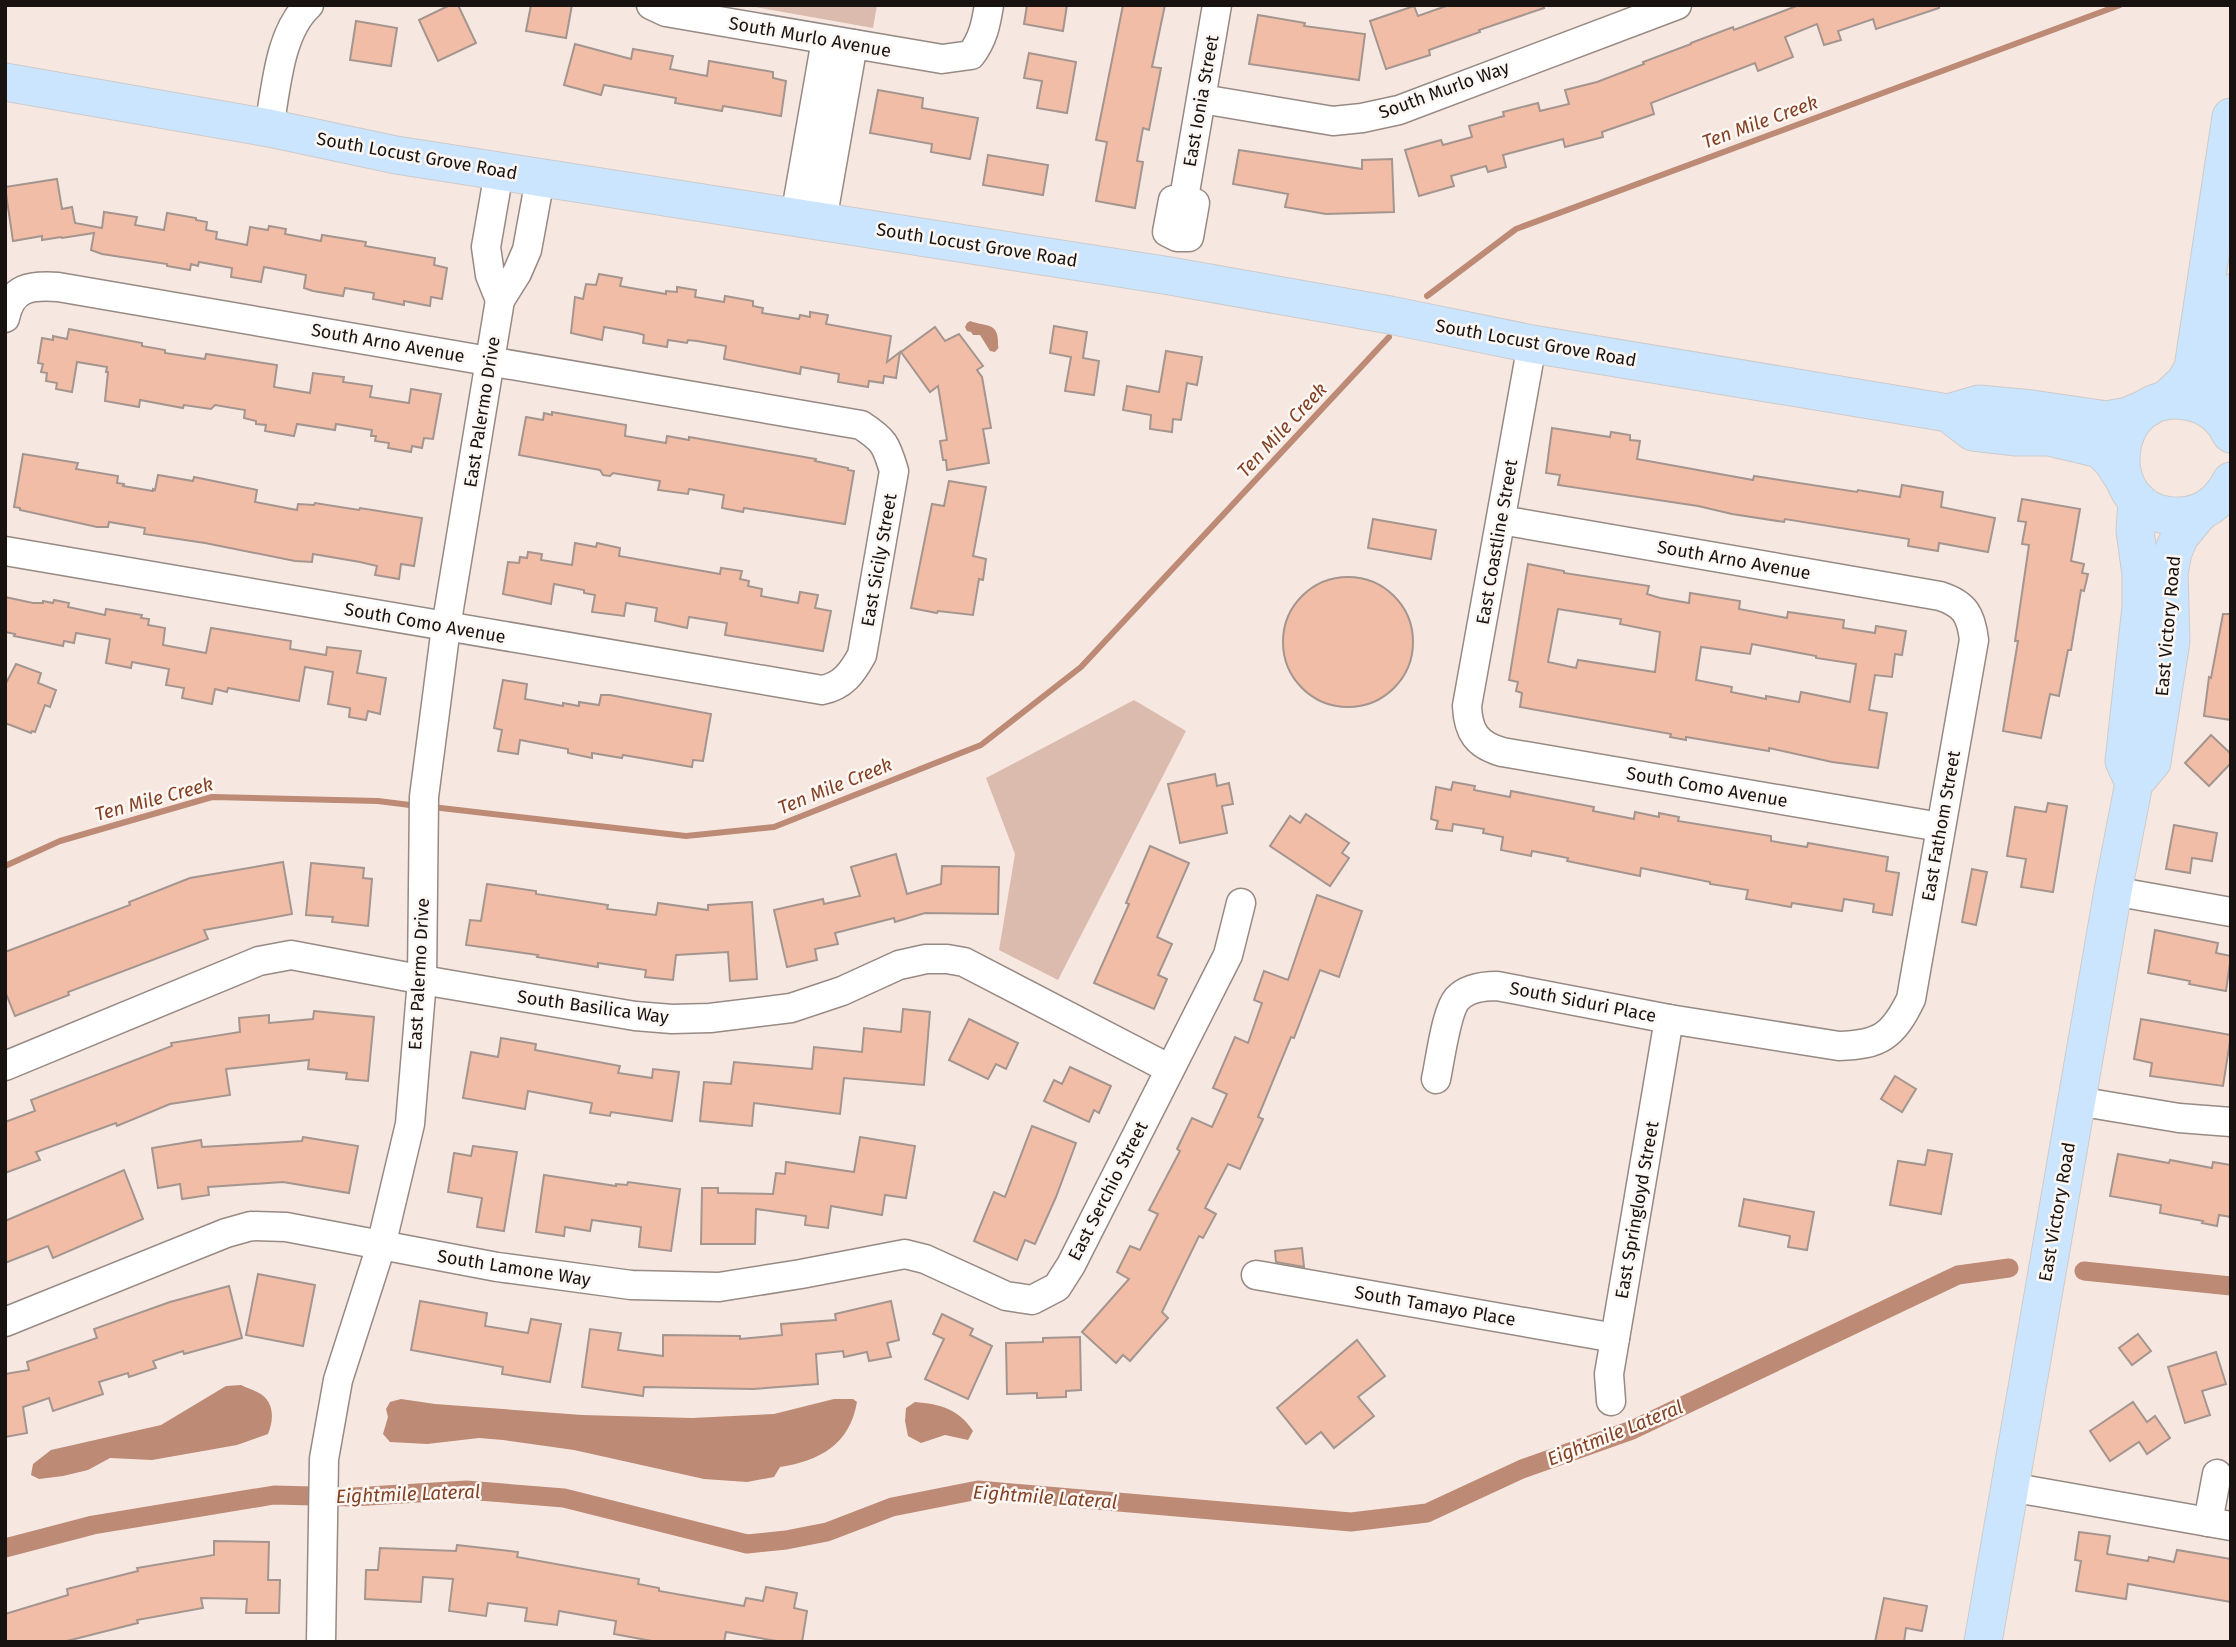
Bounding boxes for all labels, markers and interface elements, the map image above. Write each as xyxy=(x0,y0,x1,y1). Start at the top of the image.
street label: South Murlo Avenue xyxy=(727,12,893,62)
street label: East Ionia Street xyxy=(1179,33,1224,169)
street label: South Murlo Way xyxy=(1376,56,1512,124)
water label: Ten Mile Creek xyxy=(1699,90,1821,154)
street label: South Locust Grove Road xyxy=(315,128,519,184)
street label: South Locust Grove Road xyxy=(875,218,1079,272)
street label: South Locust Grove Road xyxy=(1434,315,1638,371)
street label: South Arno Avenue xyxy=(310,319,466,367)
street label: East Palermo Drive xyxy=(459,335,505,489)
water label: Ten Mile Creek xyxy=(1232,378,1332,482)
street label: East Coastline Street xyxy=(1472,457,1522,626)
street label: East Sicily Street xyxy=(856,491,902,628)
street label: South Arno Avenue xyxy=(1656,536,1812,584)
street label: East Victory Road xyxy=(2151,555,2185,697)
street label: South Como Avenue xyxy=(343,598,507,648)
street label: East Fathom Street xyxy=(1917,748,1965,903)
water label: Ten Mile Creek xyxy=(774,753,896,819)
street label: South Como Avenue xyxy=(1625,762,1789,812)
water label: Ten Mile Creek xyxy=(92,772,216,826)
street label: East Palermo Drive xyxy=(404,897,434,1051)
street label: South Siduri Place xyxy=(1508,977,1658,1027)
street label: South Basilica Way xyxy=(516,985,670,1029)
street label: East Serchio Street xyxy=(1063,1117,1153,1264)
street label: East Springloyd Street xyxy=(1611,1119,1664,1301)
street label: East Victory Road xyxy=(2034,1141,2080,1283)
street label: South Lamone Way xyxy=(436,1245,592,1291)
street label: South Tamayo Place xyxy=(1353,1281,1517,1331)
water label: Eightmile Lateral xyxy=(1544,1395,1686,1471)
water label: Eightmile Lateral xyxy=(335,1480,481,1508)
water label: Eightmile Lateral xyxy=(972,1480,1118,1514)

